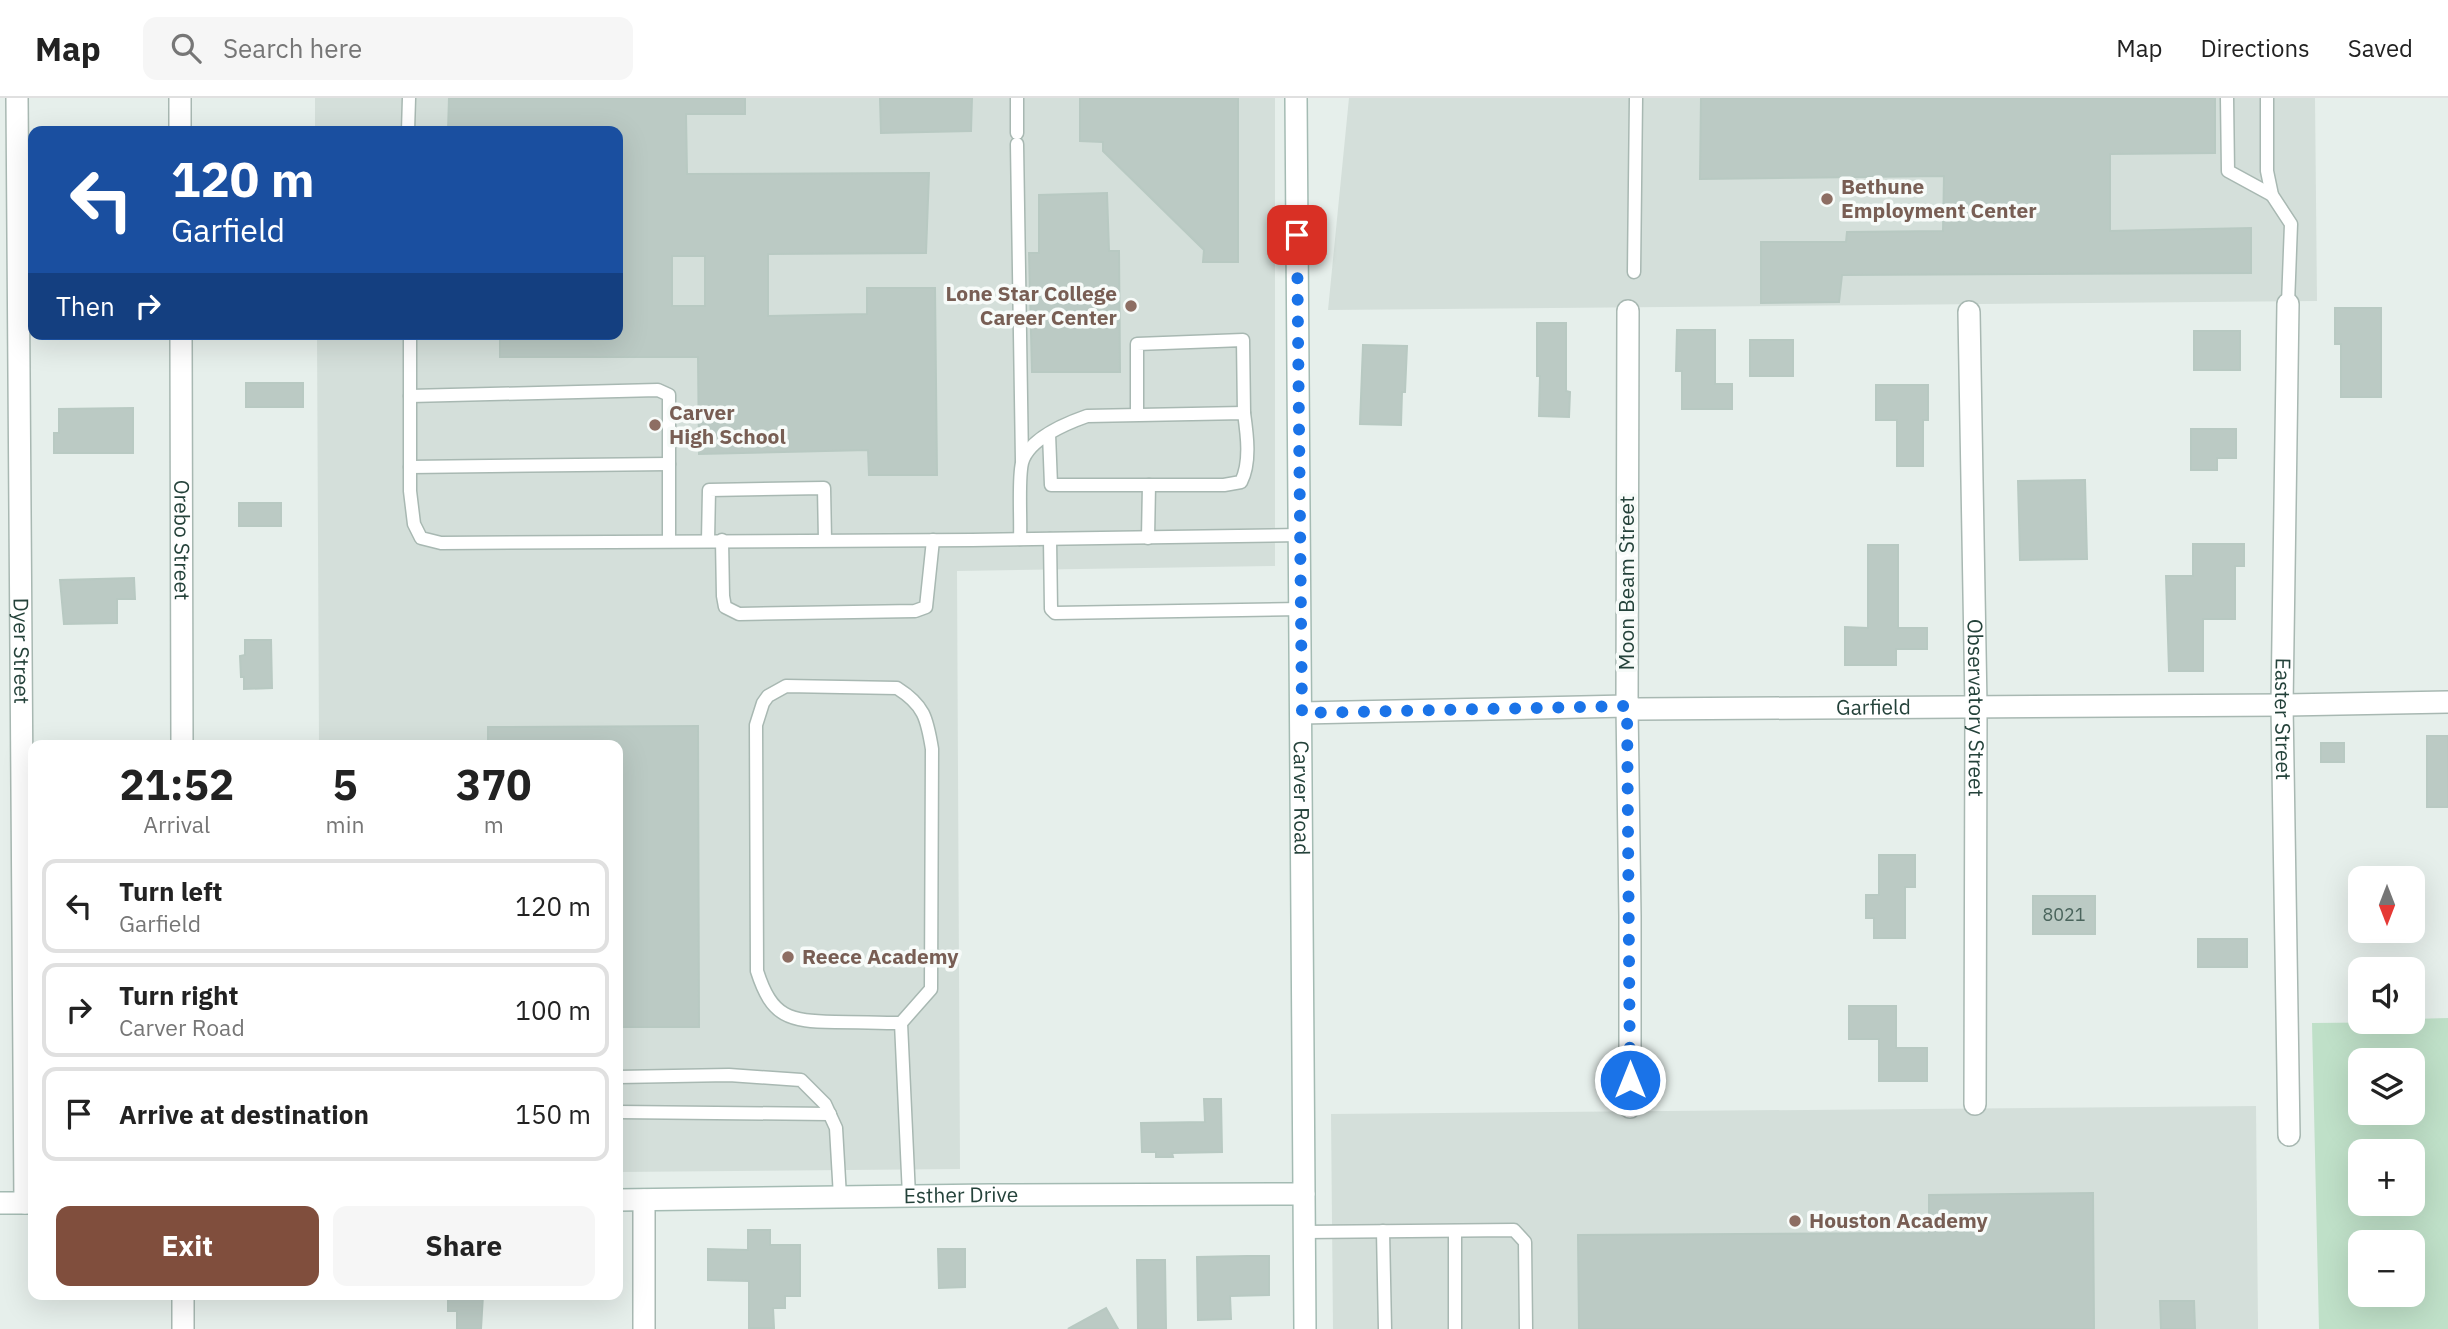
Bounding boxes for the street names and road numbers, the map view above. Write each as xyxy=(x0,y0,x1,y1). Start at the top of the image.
street label: Orebo Street xyxy=(168,480,197,600)
street label: Moon Beam Street xyxy=(1612,496,1640,670)
street label: Dyer Street xyxy=(8,598,36,704)
street label: Observatory Street xyxy=(1961,619,1991,797)
street label: Easter Street xyxy=(2269,657,2298,781)
street label: Garfield xyxy=(1836,692,1911,721)
street label: Carver Road xyxy=(1288,740,1317,856)
street label: Esther Drive xyxy=(903,1180,1018,1209)

